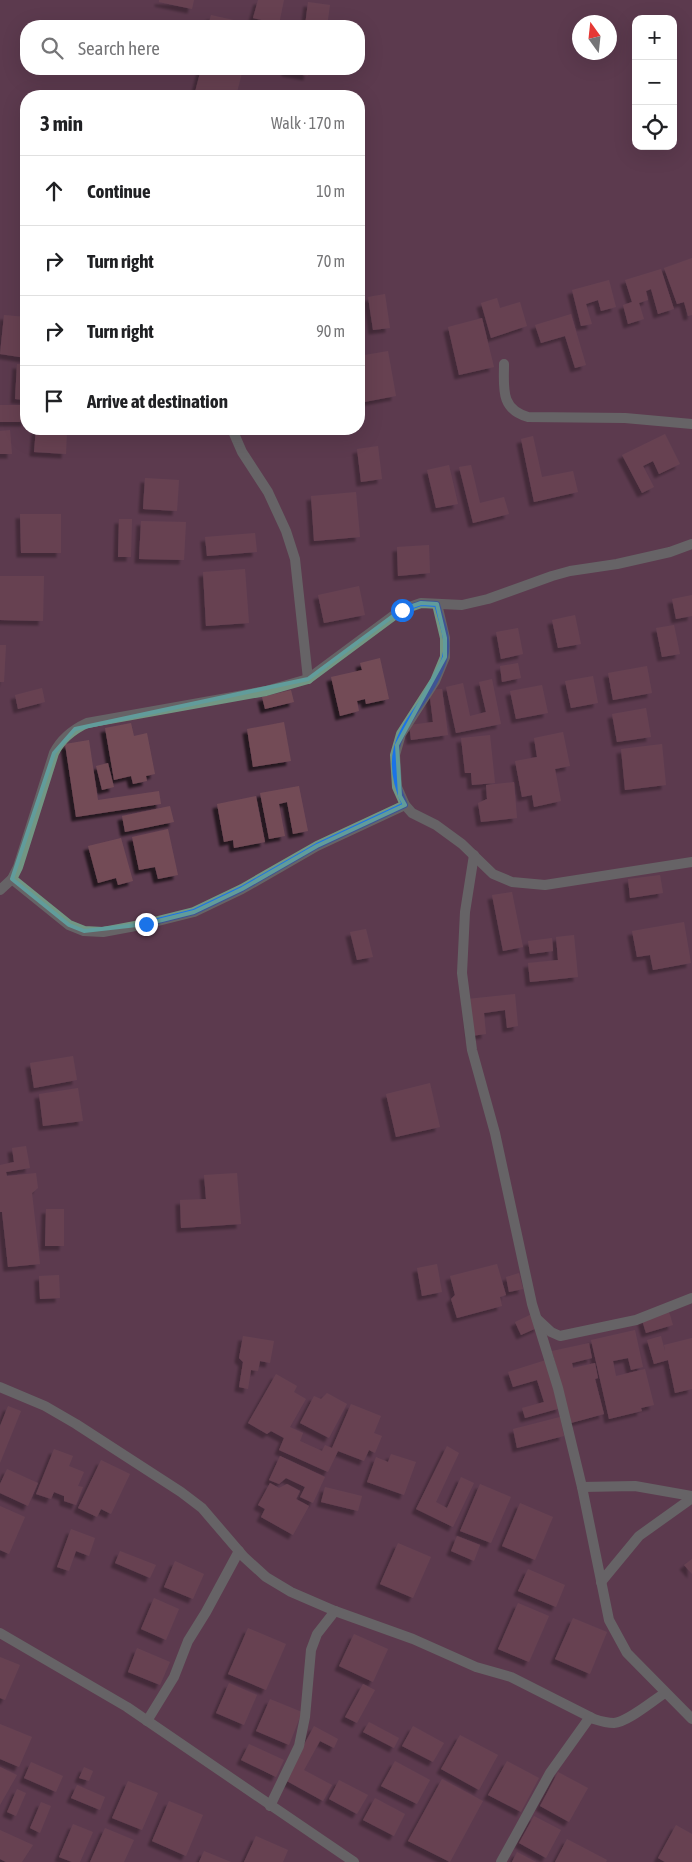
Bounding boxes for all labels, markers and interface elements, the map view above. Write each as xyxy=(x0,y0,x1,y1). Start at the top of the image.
north arrow xyxy=(572,15,617,60)
map controls xyxy=(632,15,677,150)
button: + xyxy=(632,15,677,60)
search box xyxy=(20,20,365,75)
icon: search xyxy=(38,34,66,62)
text: Search here xyxy=(78,37,160,59)
button: − xyxy=(632,60,677,105)
button: locate xyxy=(632,105,677,150)
text: 3 min xyxy=(40,111,83,135)
text: Walk · 170 m xyxy=(271,114,345,132)
icon: ahead xyxy=(40,177,68,205)
text: Continue xyxy=(87,180,151,202)
text: 10 m xyxy=(316,182,345,200)
icon: right xyxy=(40,247,68,275)
text: Turn right xyxy=(87,250,154,272)
text: 70 m xyxy=(316,252,345,270)
icon: right xyxy=(40,317,68,345)
text: Turn right xyxy=(87,320,154,342)
text: 90 m xyxy=(316,322,345,340)
icon: arrive xyxy=(40,387,68,415)
text: Arrive at destination xyxy=(87,390,228,412)
route start xyxy=(391,599,414,622)
route end xyxy=(135,913,158,936)

